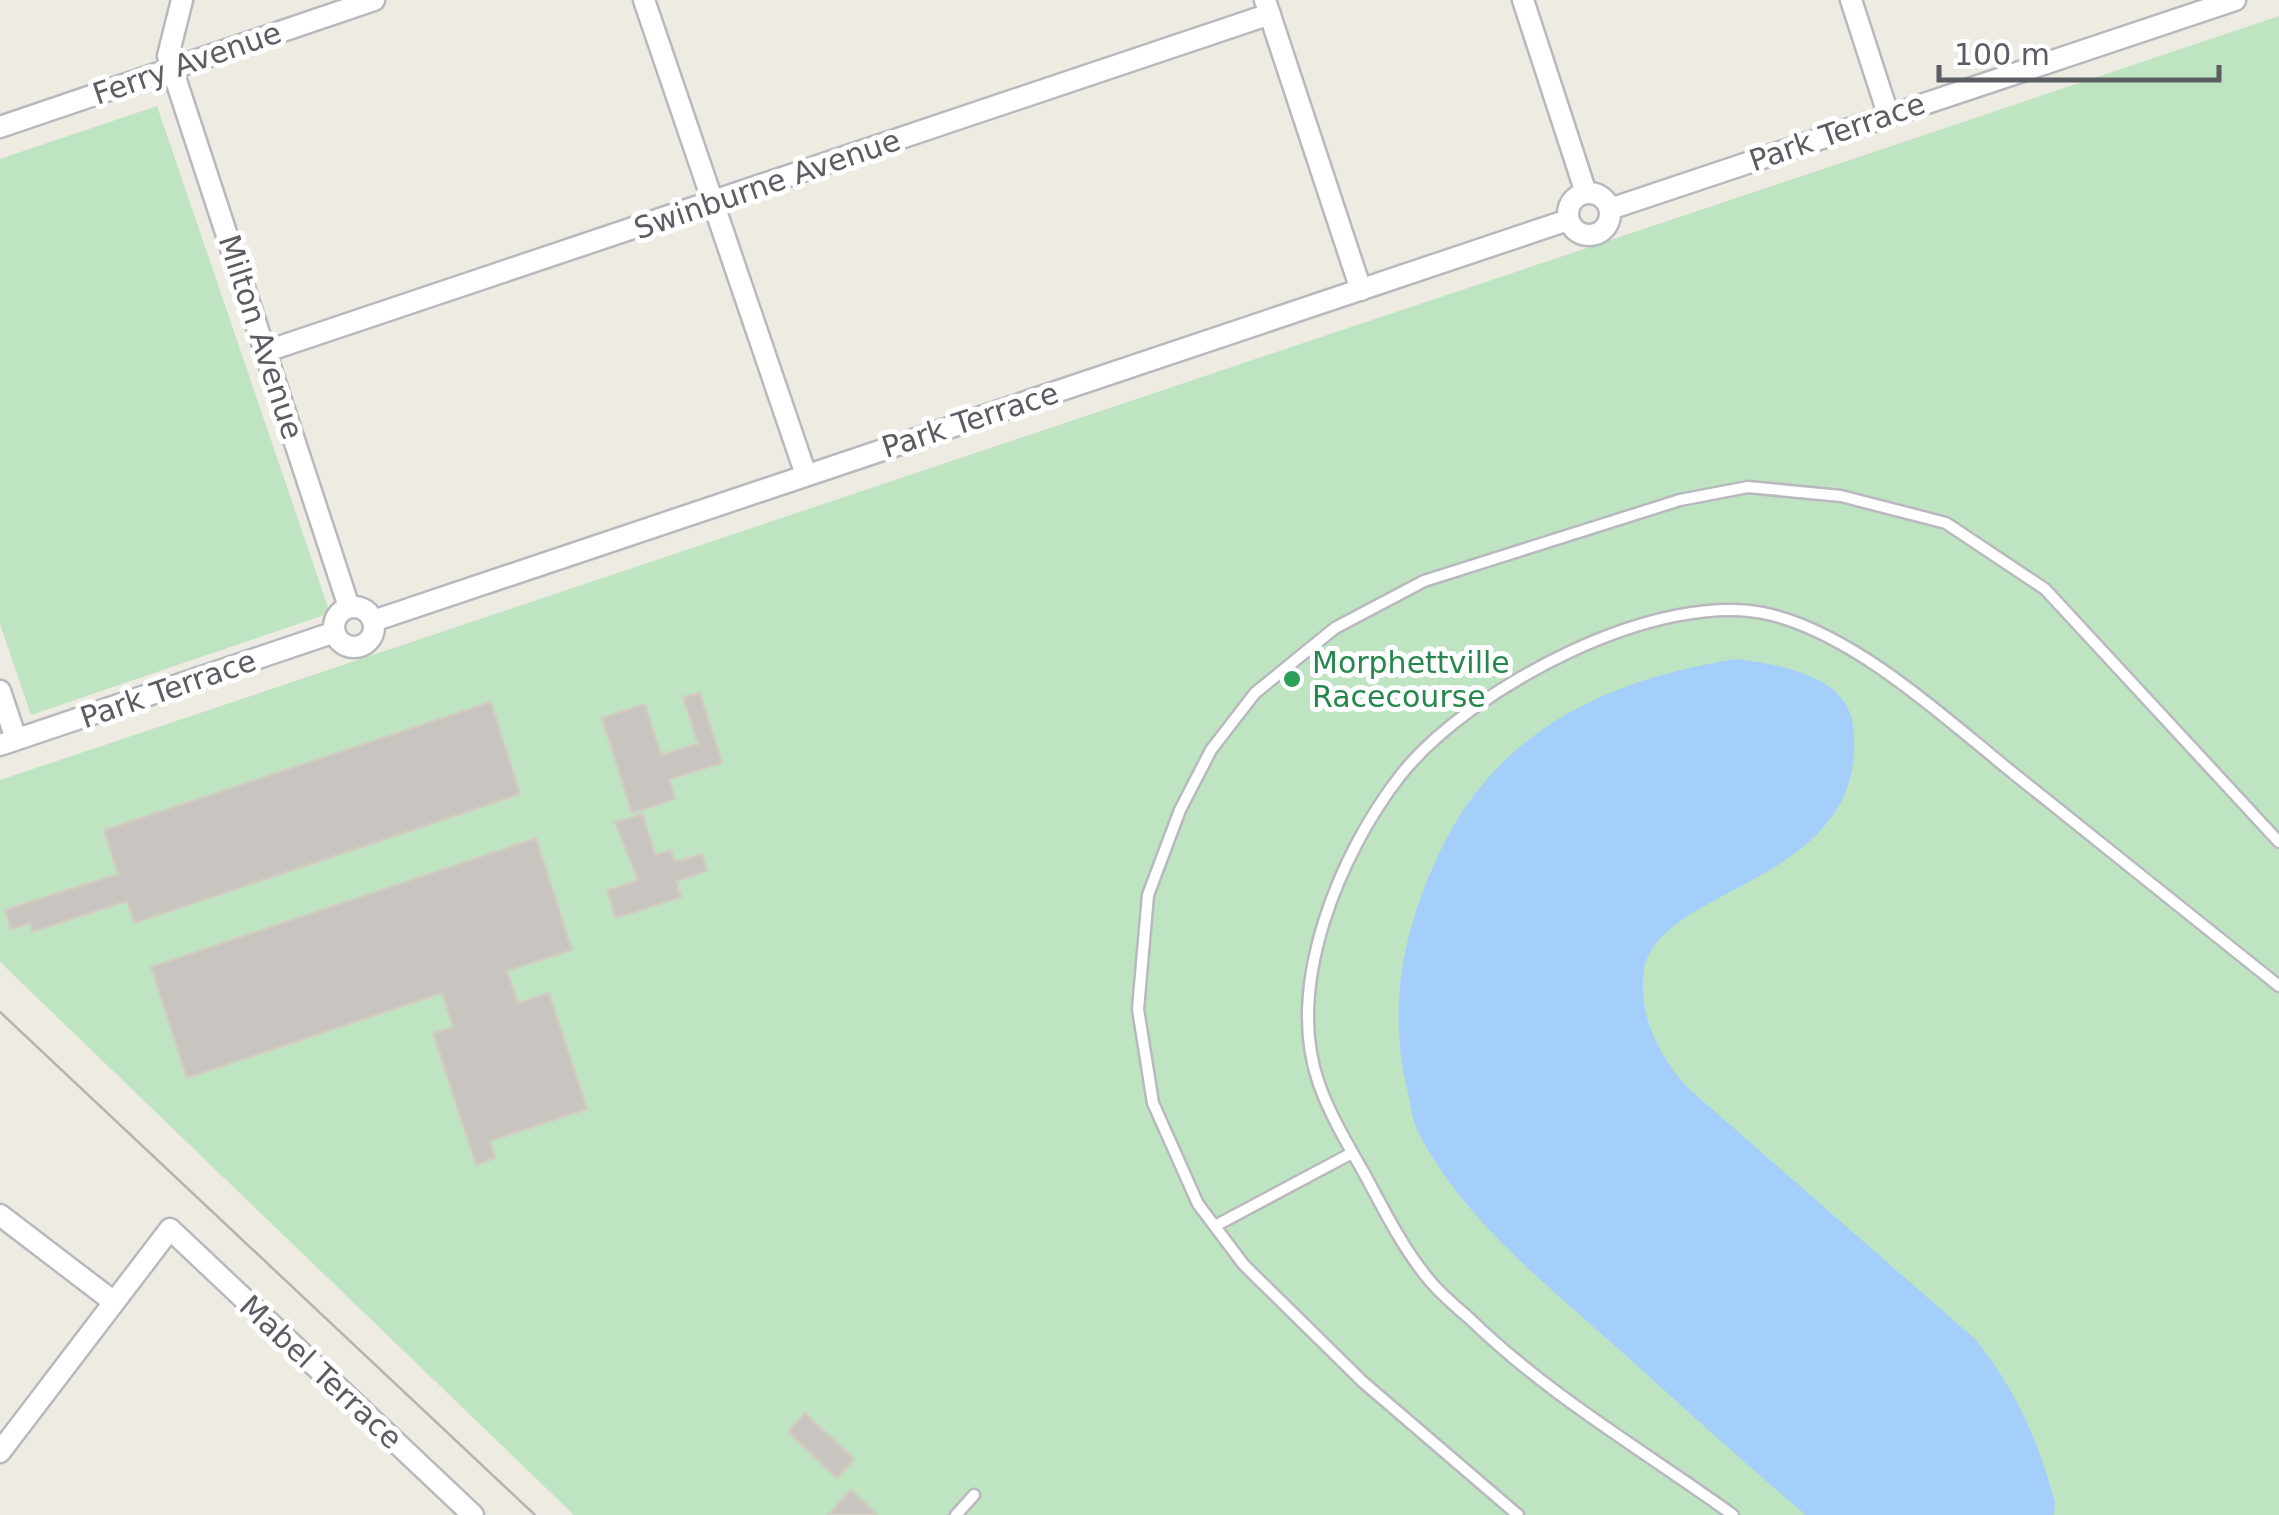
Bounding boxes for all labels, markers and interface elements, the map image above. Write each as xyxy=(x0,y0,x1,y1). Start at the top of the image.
street label: Ferry Avenue xyxy=(88,14,286,112)
scale bar xyxy=(1939,20,2219,82)
text: 100 m xyxy=(1954,37,2050,72)
street label: Park Terrace xyxy=(1745,86,1929,178)
street label: Swinburne Avenue xyxy=(629,122,905,246)
street label: Milton Avenue xyxy=(211,230,311,444)
street label: Park Terrace xyxy=(877,375,1063,465)
street label: Park Terrace xyxy=(76,643,260,735)
place label: Morphettville Racecourse xyxy=(1312,645,1510,714)
marker: Morphettville Racecourse xyxy=(1281,668,1303,690)
street label: Mabel Terrace xyxy=(233,1288,409,1456)

